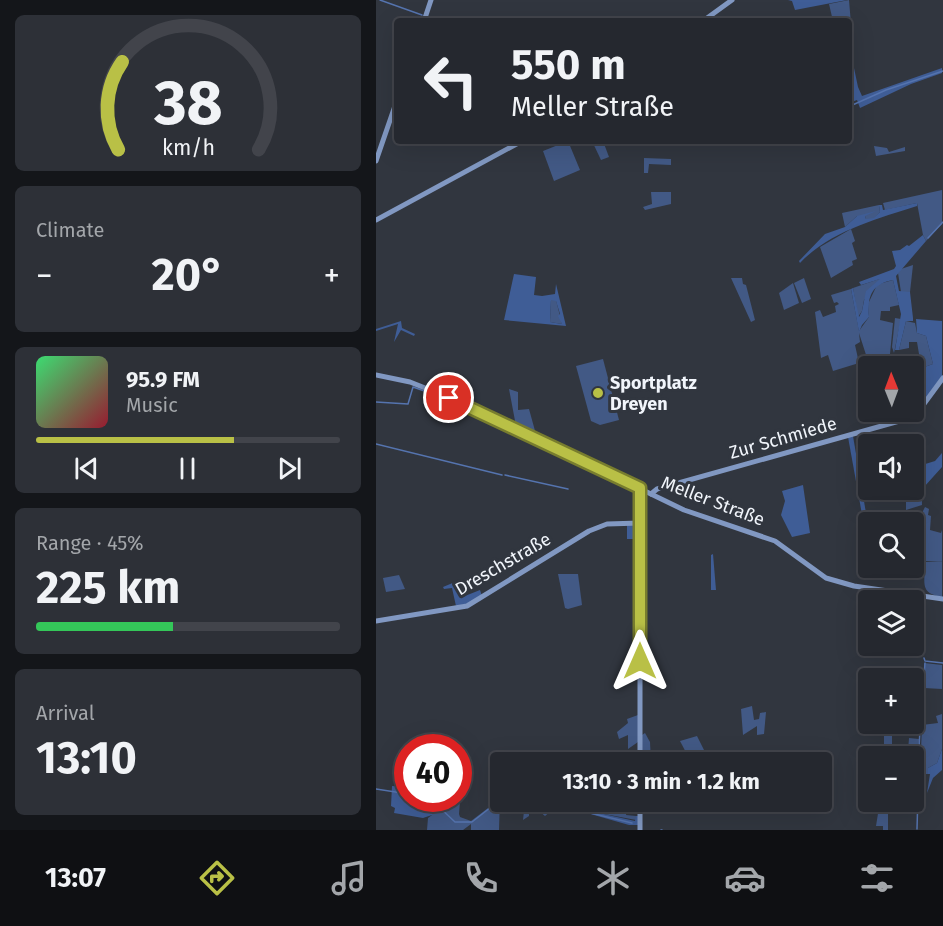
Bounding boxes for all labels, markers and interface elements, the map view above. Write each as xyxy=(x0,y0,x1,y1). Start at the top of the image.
text: 550 m xyxy=(511,40,626,90)
icon: left xyxy=(412,42,490,120)
text: 38 xyxy=(153,66,222,141)
text: Meller Straße xyxy=(511,91,674,123)
text: km/h xyxy=(161,135,215,161)
text: Climate xyxy=(36,218,104,242)
text: 20° xyxy=(151,248,225,302)
text: − xyxy=(36,256,53,296)
text: + xyxy=(324,256,340,296)
north arrow xyxy=(858,356,924,422)
map controls xyxy=(858,356,924,812)
text: 95.9 FM xyxy=(126,366,200,393)
pin xyxy=(423,372,474,423)
place label: Sportplatz Dreyen xyxy=(610,372,697,415)
icon: arrive xyxy=(432,381,465,414)
marker: Sportplatz Dreyen xyxy=(591,386,605,400)
text: Music xyxy=(126,393,178,417)
street label: Zur Schmiede xyxy=(727,412,839,464)
button: sound xyxy=(858,434,924,500)
icon: previous xyxy=(70,452,103,485)
icon: pause xyxy=(171,452,204,485)
icon: next xyxy=(273,452,306,485)
street label: Meller Straße xyxy=(658,471,768,531)
button: search xyxy=(858,512,924,578)
street label: Dreschstraße xyxy=(451,528,555,600)
text: Range · 45% xyxy=(36,531,143,555)
text: 225 km xyxy=(36,561,180,615)
button: layers xyxy=(858,590,924,656)
position arrow xyxy=(608,629,672,693)
button: + xyxy=(858,668,924,734)
text: Arrival xyxy=(36,701,95,725)
text: 13:10 xyxy=(36,731,137,785)
speed limit sign: 40 xyxy=(394,734,472,812)
button: − xyxy=(858,746,924,812)
text: 13:10 · 3 min · 1.2 km xyxy=(562,768,760,795)
icon: directions xyxy=(196,857,238,899)
icon: music xyxy=(328,857,370,899)
icon: phone xyxy=(460,857,502,899)
icon: climate xyxy=(592,857,634,899)
icon: car xyxy=(724,857,766,899)
icon: filters xyxy=(856,857,898,899)
text: 13:07 xyxy=(45,862,106,894)

